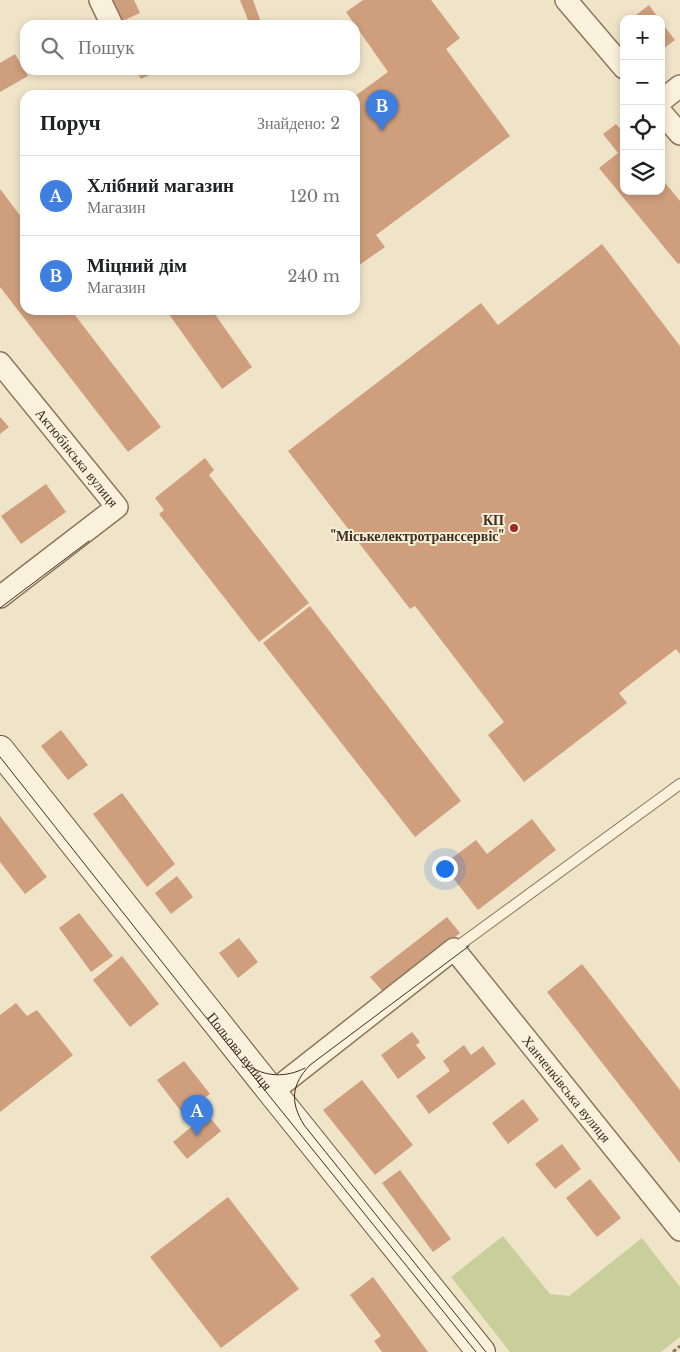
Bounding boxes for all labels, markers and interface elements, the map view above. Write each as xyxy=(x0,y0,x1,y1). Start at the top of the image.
map controls xyxy=(620,15,665,195)
button: + xyxy=(620,15,665,60)
search box xyxy=(20,20,360,75)
icon: search xyxy=(38,34,66,62)
text: Пошук xyxy=(78,36,135,59)
button: − xyxy=(620,60,665,105)
pin: B xyxy=(366,90,398,131)
button: locate xyxy=(620,105,665,150)
text: Поруч xyxy=(40,110,101,136)
text: Знайдено: 2 xyxy=(257,113,340,133)
button: layers xyxy=(620,150,665,195)
text: Хлібний магазин xyxy=(87,174,234,197)
text: A xyxy=(50,186,62,206)
text: 120 m xyxy=(290,186,340,206)
text: Магазин xyxy=(87,197,145,217)
text: Міцний дім xyxy=(87,254,187,277)
text: B xyxy=(50,266,62,286)
text: 240 m xyxy=(288,266,340,286)
text: Магазин xyxy=(87,277,145,297)
street label: Актюбінська вулиця xyxy=(31,405,123,511)
place label: КП "Міськелектротранссервіс" xyxy=(330,511,504,545)
marker: КП "Міськелектротранссервіс" xyxy=(508,522,520,534)
your location xyxy=(432,856,458,882)
street label: Польова вулиця xyxy=(203,1009,277,1095)
street label: Ханченківська вулиця xyxy=(518,1032,615,1147)
pin: A xyxy=(181,1095,213,1136)

